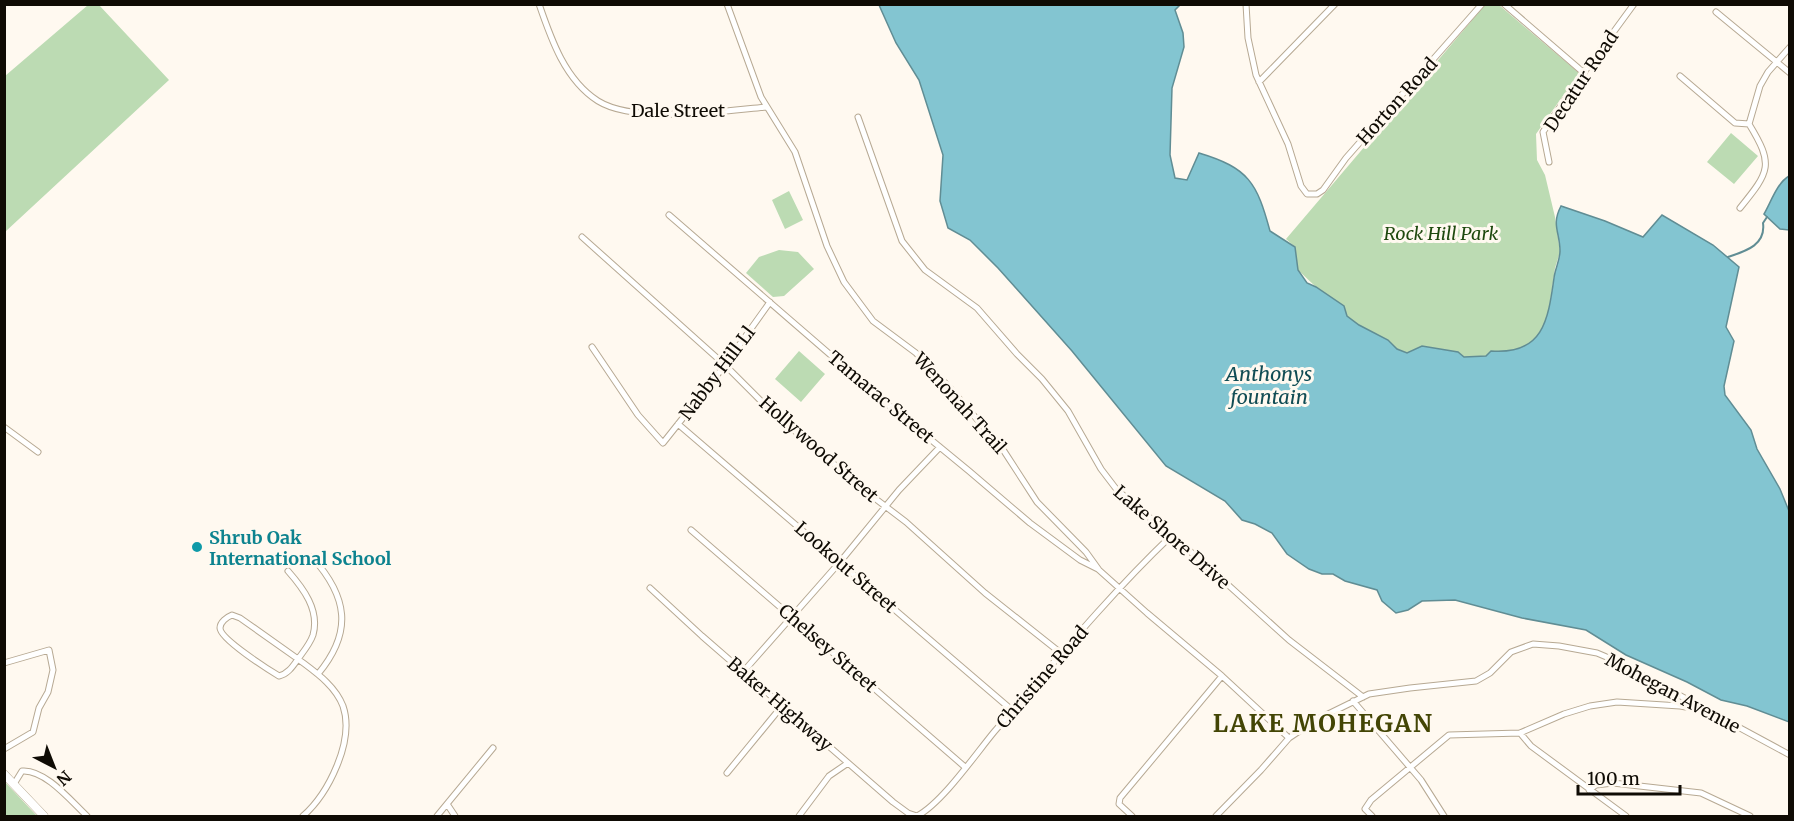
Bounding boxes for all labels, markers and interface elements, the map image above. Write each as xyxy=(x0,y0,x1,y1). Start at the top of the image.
street label: Decatur Road xyxy=(1539,26,1623,136)
street label: Horton Road xyxy=(1352,52,1442,149)
street label: Dale Street xyxy=(631,99,725,122)
park label: Rock Hill Park xyxy=(1384,222,1498,245)
street label: Nabby Hill Ll xyxy=(674,321,760,425)
street label: Tamarac Street xyxy=(823,346,939,448)
street label: Wenonah Trail xyxy=(908,347,1012,459)
water label: Anthonys fountain xyxy=(1224,361,1312,409)
street label: Hollywood Street xyxy=(755,391,883,507)
street label: Lake Shore Drive xyxy=(1109,480,1235,594)
street label: Lookout Street xyxy=(790,516,902,618)
place label: Shrub Oak International School xyxy=(209,526,392,570)
marker: Shrub Oak International School xyxy=(190,540,204,554)
street label: Chelsey Street xyxy=(774,599,882,697)
street label: Christine Road xyxy=(991,621,1093,733)
street label: Mohegan Avenue xyxy=(1602,648,1744,738)
street label: Baker Highway xyxy=(723,652,838,756)
district label: LAKE MOHEGAN xyxy=(1213,708,1433,739)
north arrow xyxy=(24,737,84,797)
scale bar xyxy=(1578,758,1680,796)
text: N xyxy=(52,766,75,790)
text: 100 m xyxy=(1587,767,1640,790)

